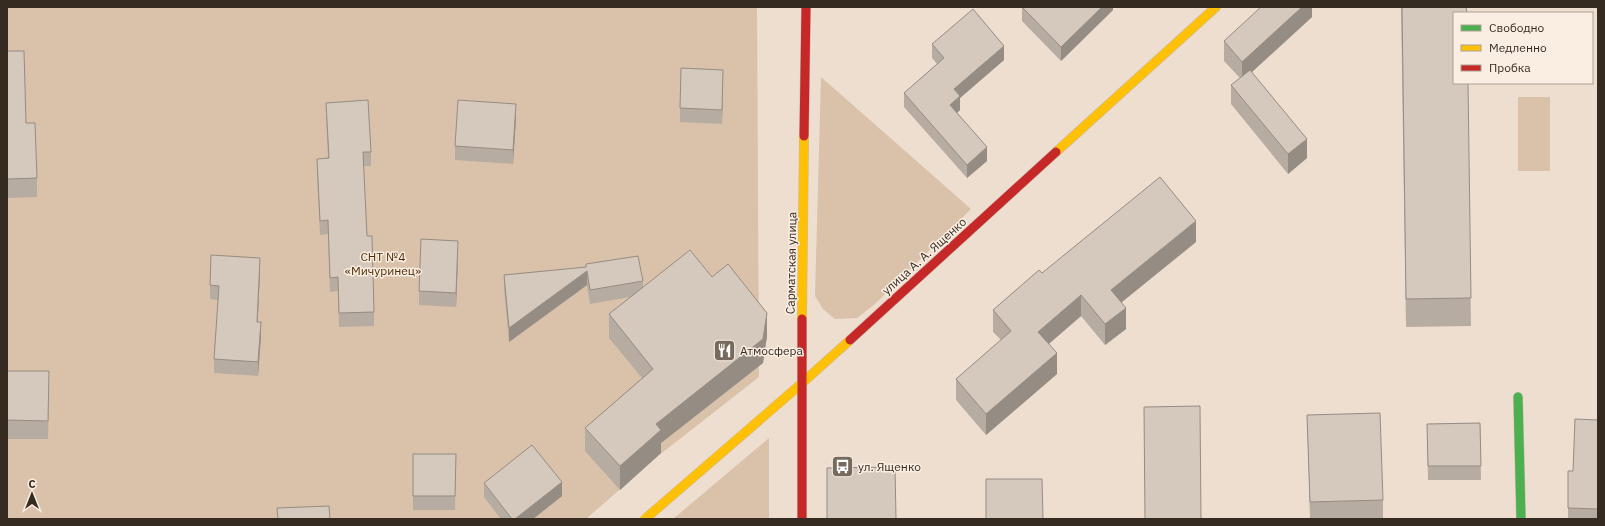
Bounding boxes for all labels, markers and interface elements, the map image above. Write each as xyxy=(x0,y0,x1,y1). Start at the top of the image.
legend xyxy=(1453,12,1593,84)
text: Свободно xyxy=(1489,20,1545,35)
text: Медленно xyxy=(1489,40,1547,55)
text: Пробка xyxy=(1489,60,1531,75)
street label: Сарматская улица xyxy=(783,211,799,314)
street label: улица А. А. Ященко xyxy=(879,214,969,298)
park label: СНТ №4 «Мичуринец» xyxy=(345,249,421,278)
restaurant icon: Атмосфера xyxy=(712,337,738,363)
place label: Атмосфера xyxy=(740,343,803,358)
bus stop icon: ул. Ященко xyxy=(829,453,855,479)
place label: ул. Ященко xyxy=(858,459,921,474)
north arrow xyxy=(12,474,52,514)
text: С xyxy=(28,477,36,491)

